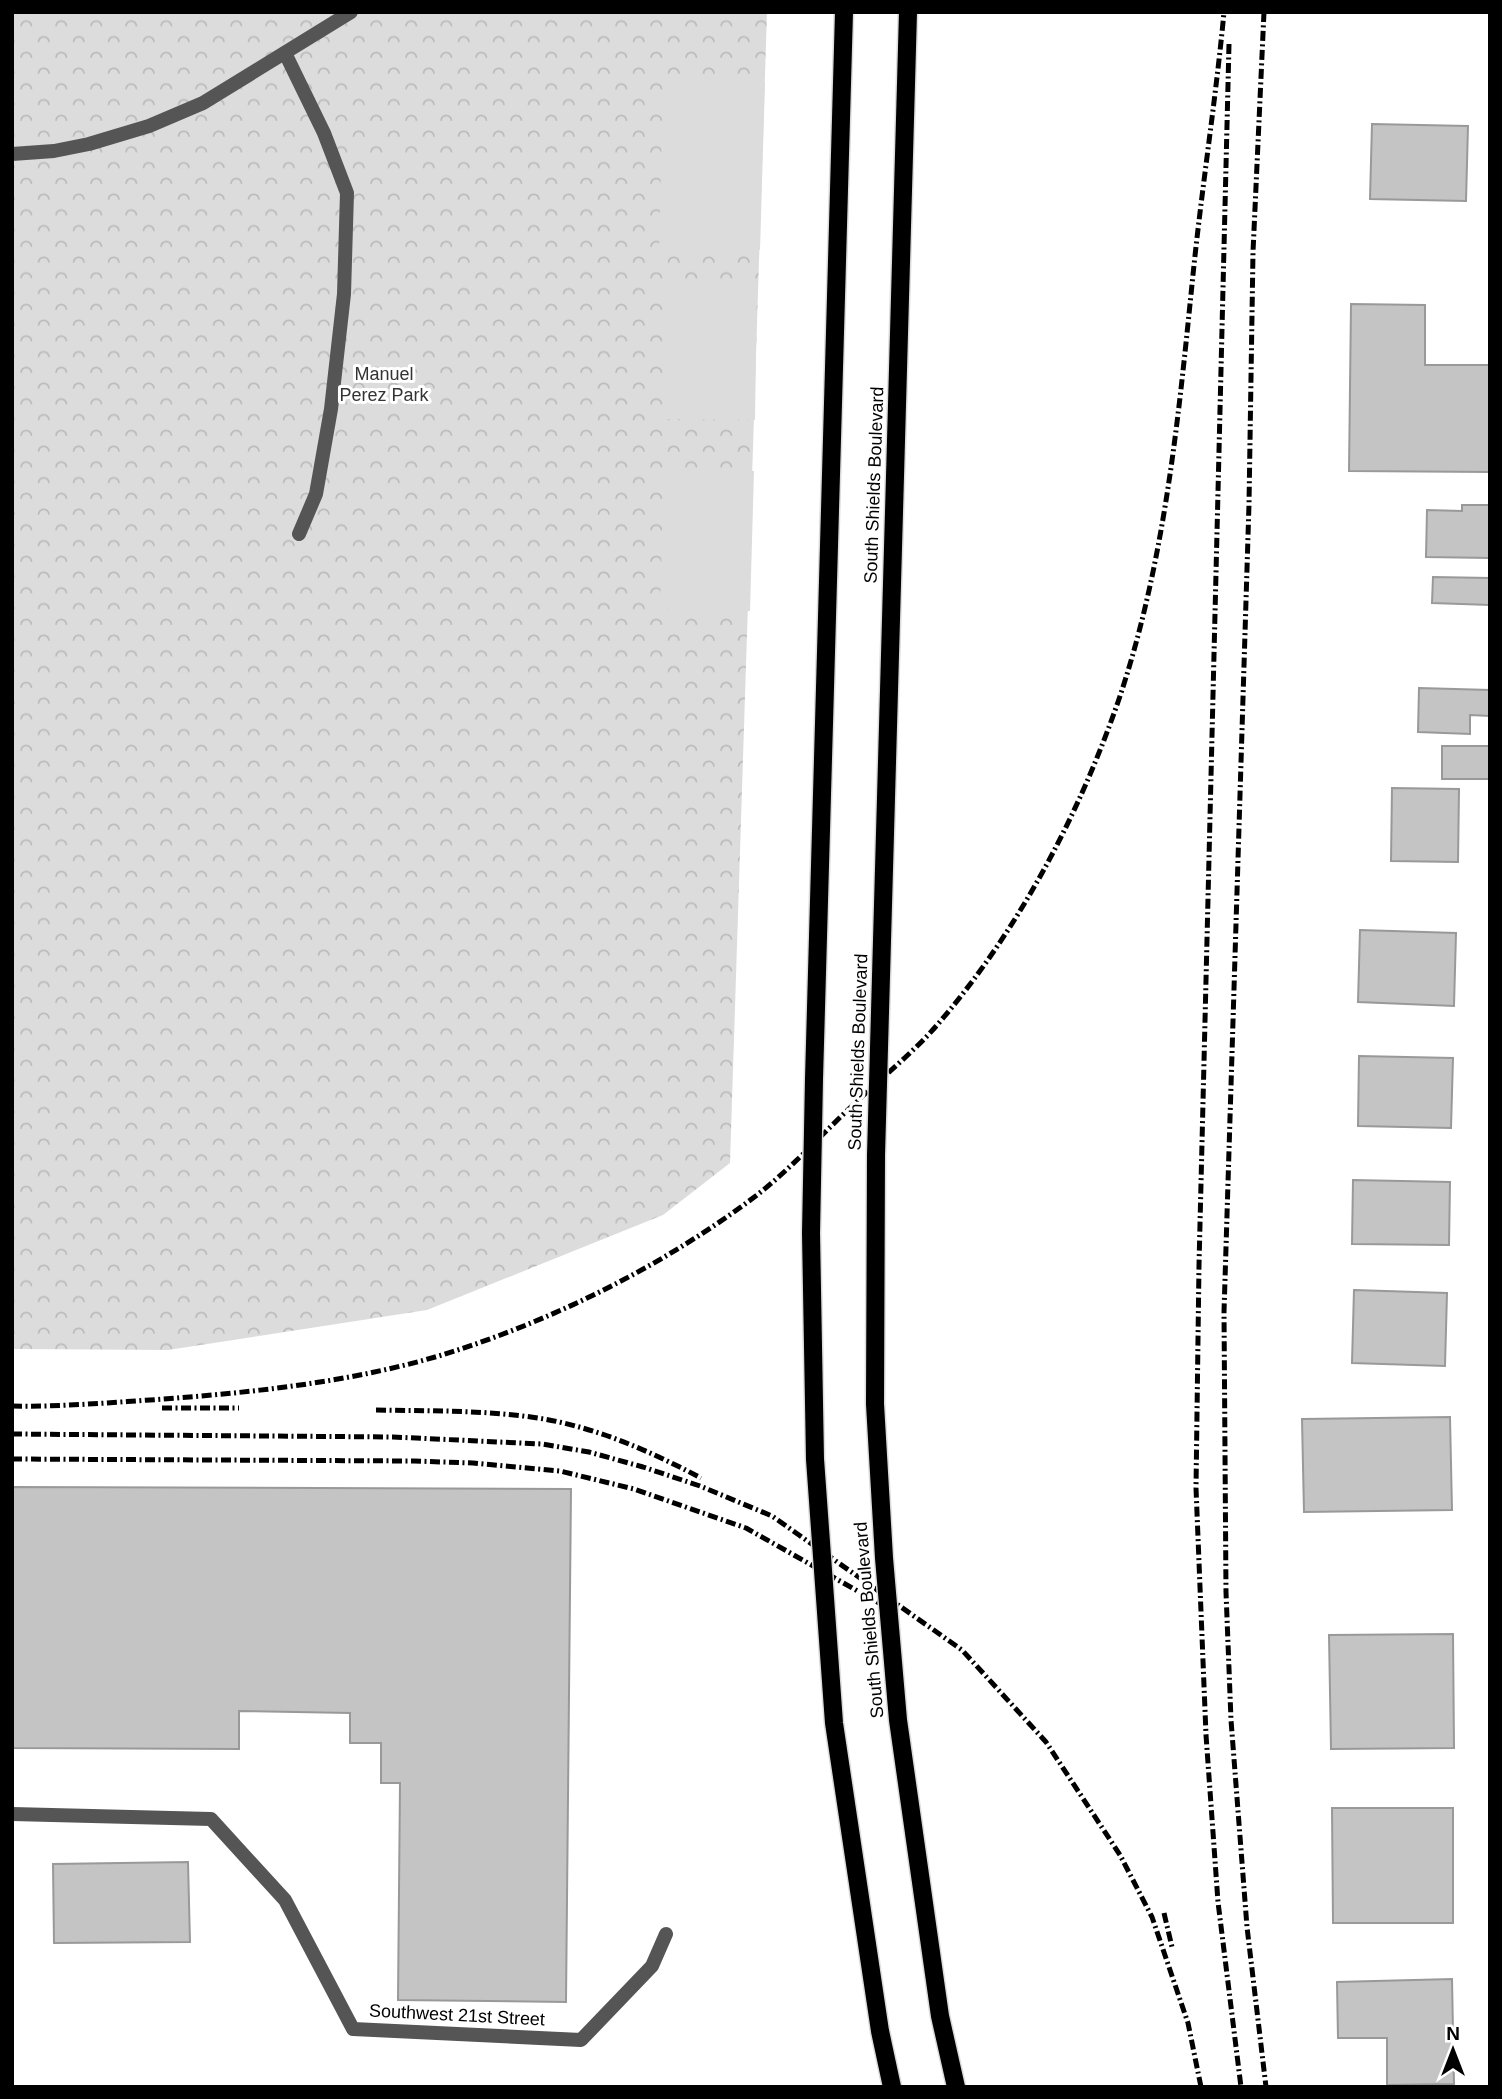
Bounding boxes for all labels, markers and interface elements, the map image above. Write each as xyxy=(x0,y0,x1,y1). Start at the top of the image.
park label: Manuel Perez Park xyxy=(339,364,430,405)
street label: South Shields Boulevard xyxy=(861,386,887,584)
street label: South Shields Boulevard xyxy=(845,953,871,1151)
street label: South Shields Boulevard xyxy=(850,1521,888,1719)
street label: Southwest 21st Street xyxy=(369,2000,545,2030)
north arrow xyxy=(1418,2015,1488,2085)
text: N xyxy=(1446,2023,1460,2044)

